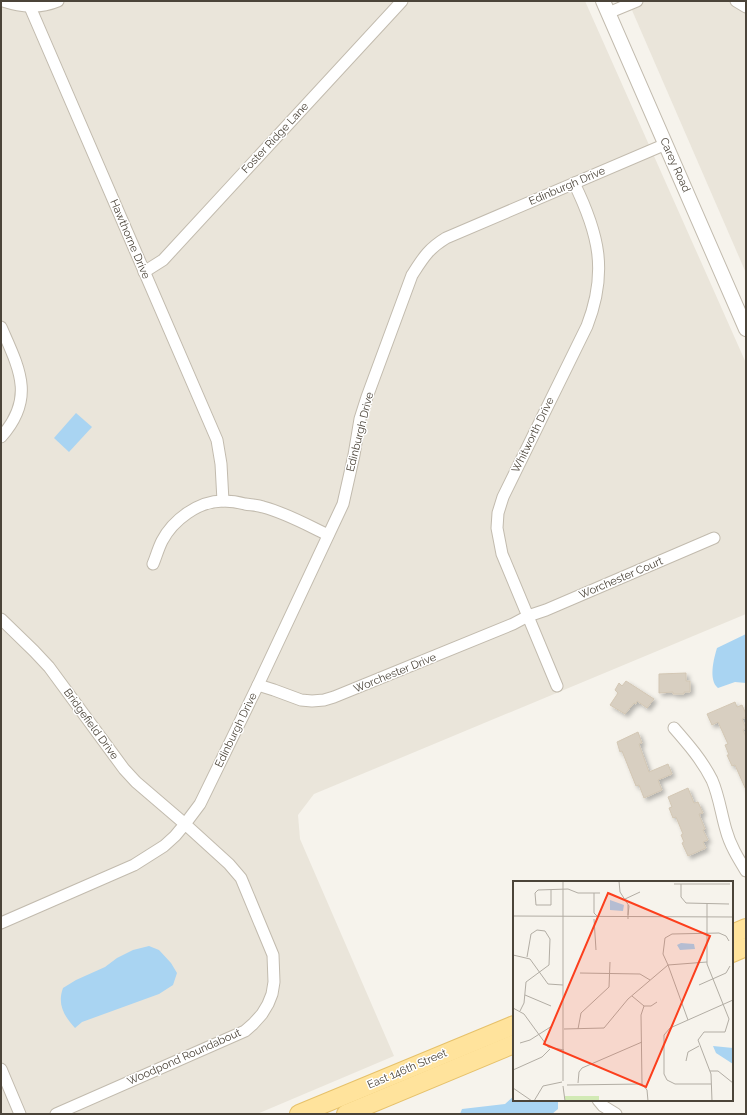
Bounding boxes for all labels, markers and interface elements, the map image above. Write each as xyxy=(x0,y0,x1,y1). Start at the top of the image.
street label: Foster Ridge Lane xyxy=(239,99,312,176)
street label: Carey Road xyxy=(657,136,693,194)
street label: Edinburgh Drive xyxy=(527,164,608,208)
street label: Hawthorne Drive xyxy=(107,197,153,281)
street label: Edinburgh Drive xyxy=(344,390,376,473)
street label: Whitworth Drive xyxy=(509,395,557,475)
street label: Worchester Court xyxy=(577,554,665,602)
street label: Worchester Drive xyxy=(352,650,439,695)
street label: Bridgefield Drive xyxy=(61,686,121,762)
street label: Edinburgh Drive xyxy=(212,690,260,769)
inset map xyxy=(513,881,733,1101)
street label: Woodpond Roundabout xyxy=(125,1026,243,1088)
street label: East 146th Street xyxy=(365,1046,449,1092)

